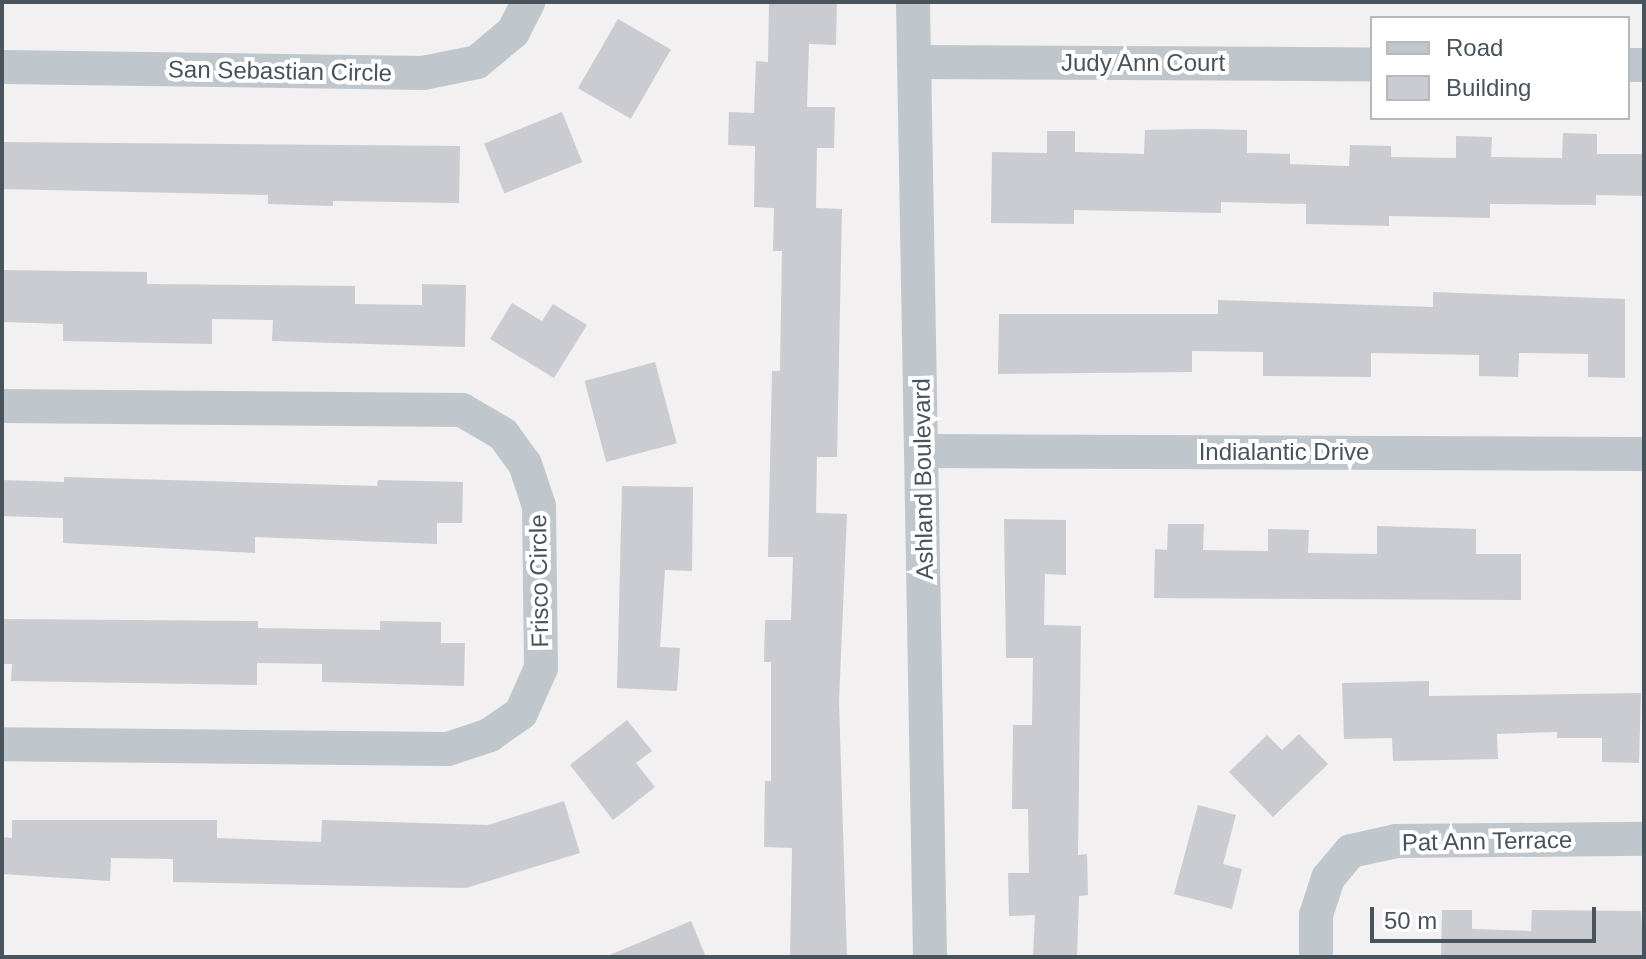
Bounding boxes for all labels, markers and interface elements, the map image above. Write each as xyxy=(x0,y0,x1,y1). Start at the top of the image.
legend xyxy=(1370,16,1630,120)
text: Road xyxy=(1446,34,1503,61)
street label: Judy Ann Court xyxy=(1060,49,1226,77)
street label: San Sebastian Circle xyxy=(168,55,392,87)
text: Building xyxy=(1446,74,1531,101)
street label: Ashland Boulevard xyxy=(907,378,939,580)
street label: Indialantic Drive xyxy=(1199,438,1369,466)
street label: Frisco Circle xyxy=(523,514,555,648)
street label: Pat Ann Terrace xyxy=(1401,825,1573,857)
scale bar xyxy=(1374,891,1600,941)
text: 50 m xyxy=(1384,907,1437,934)

